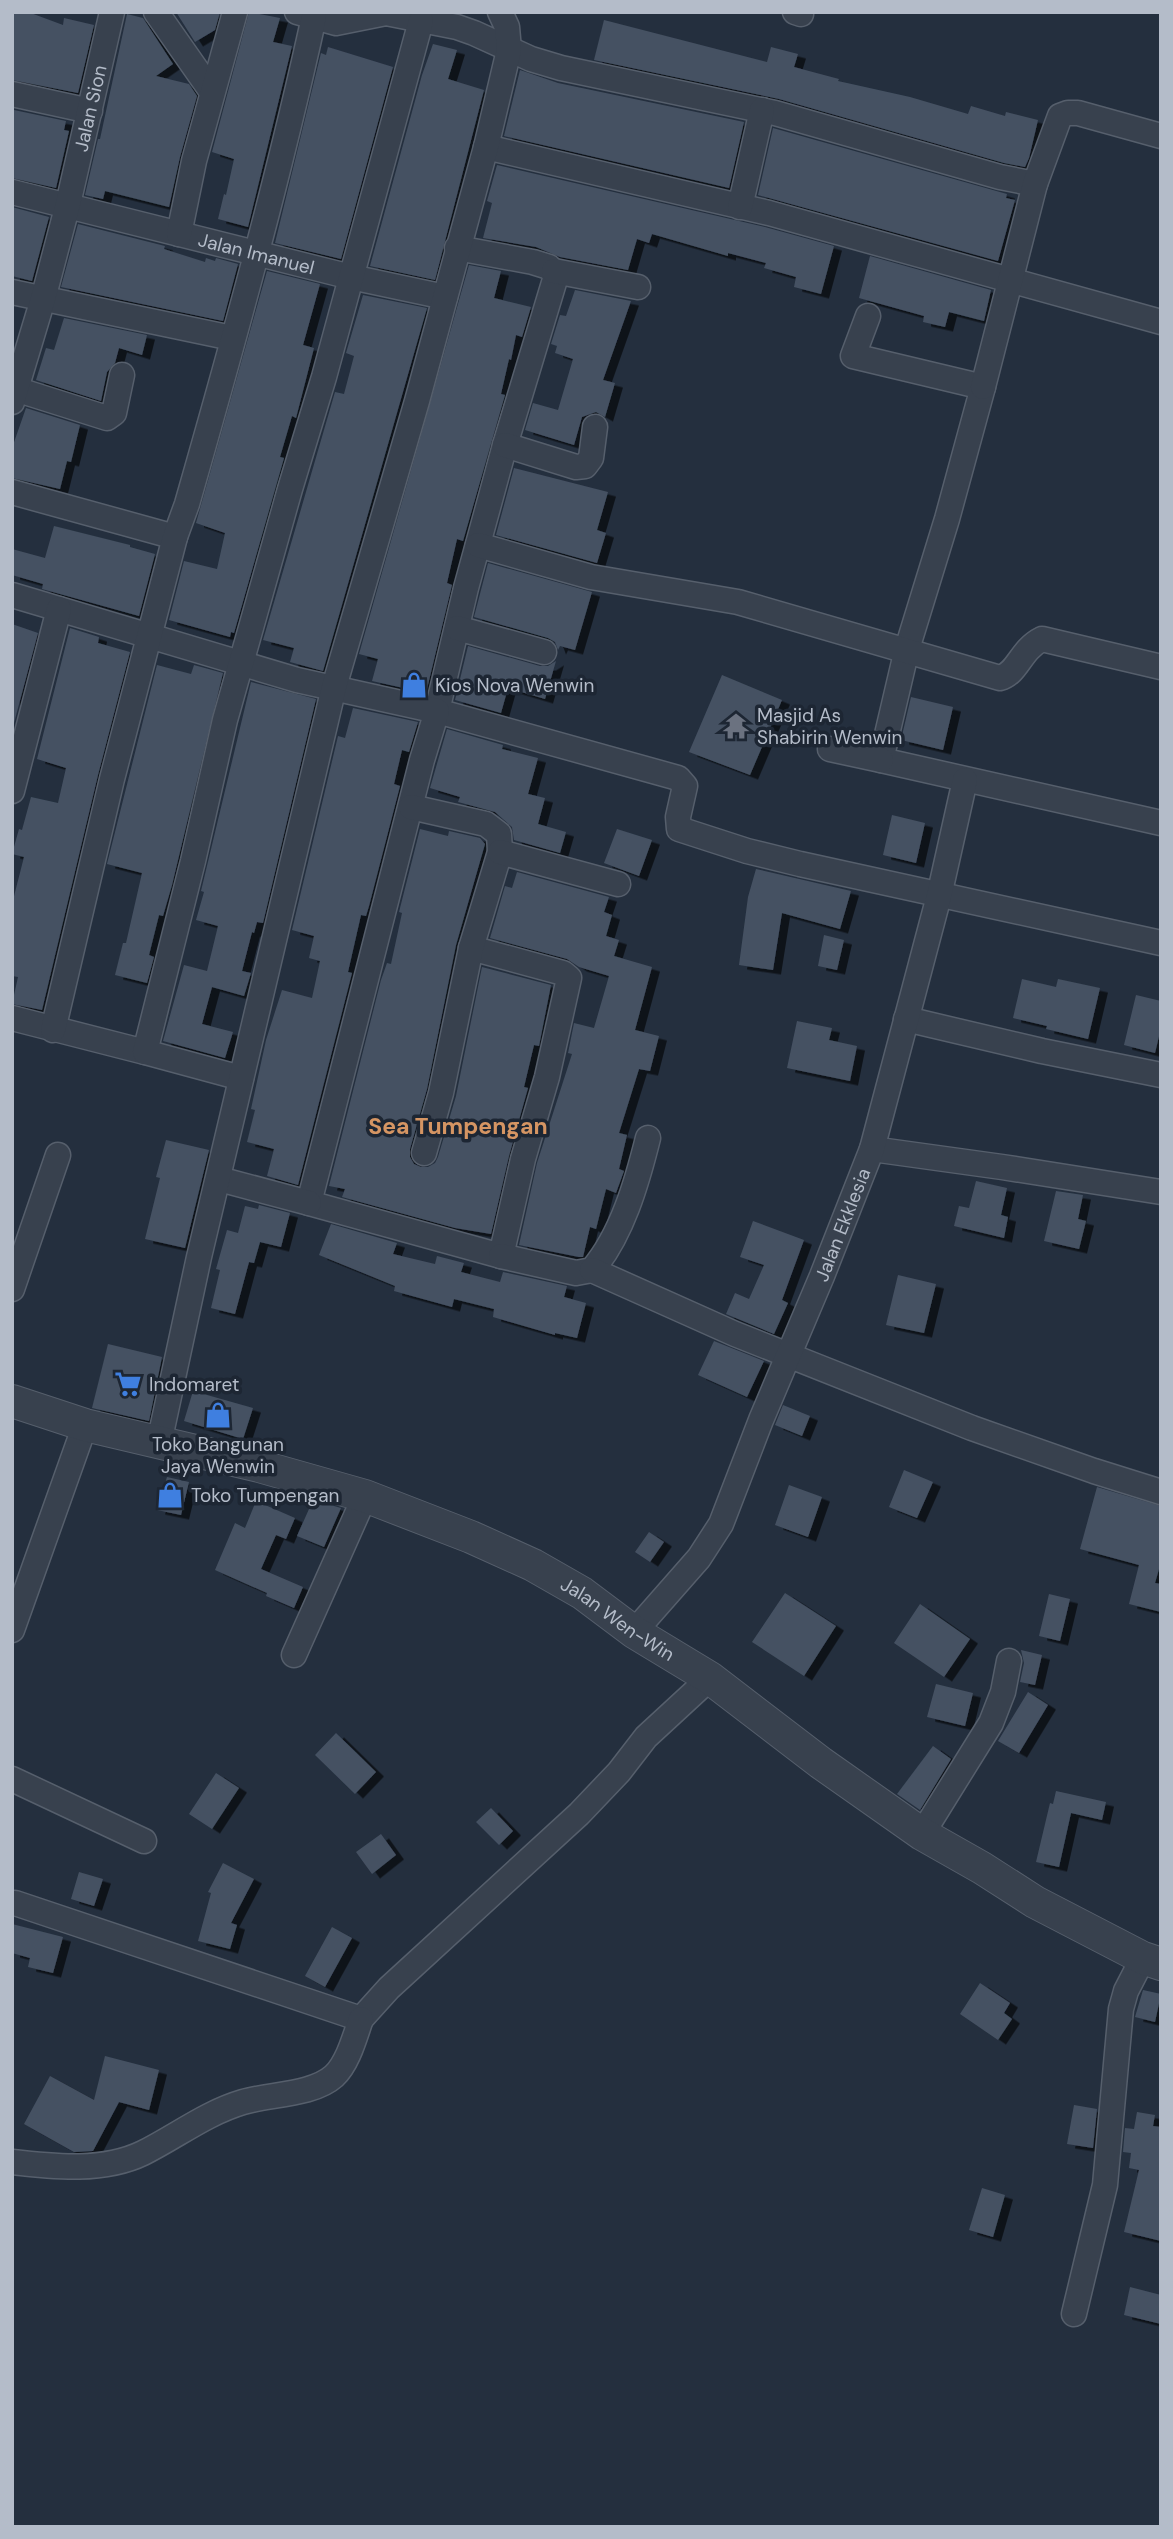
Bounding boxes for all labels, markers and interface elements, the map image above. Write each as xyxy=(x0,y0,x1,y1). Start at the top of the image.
street label: Jalan Sion xyxy=(68,63,112,154)
street label: Jalan Imanuel xyxy=(196,227,317,280)
shop icon: Kios Nova Wenwin xyxy=(399,670,429,700)
place label: Kios Nova Wenwin xyxy=(435,673,594,698)
place label: Masjid As Shabirin Wenwin xyxy=(757,703,902,750)
temple icon: Masjid As Shabirin Wenwin xyxy=(721,711,751,741)
district label: Sea Tumpengan xyxy=(368,1111,548,1141)
street label: Jalan Ekklesia xyxy=(809,1164,876,1285)
supermarket icon: Indomaret xyxy=(113,1369,143,1399)
place label: Indomaret xyxy=(149,1372,239,1397)
shop icon: Toko Bangunan Jaya Wenwin xyxy=(203,1400,233,1430)
place label: Toko Bangunan Jaya Wenwin xyxy=(152,1432,284,1479)
shop icon: Toko Tumpengan xyxy=(155,1480,185,1510)
place label: Toko Tumpengan xyxy=(191,1483,339,1508)
street label: Jalan Wen-Win xyxy=(556,1571,679,1667)

